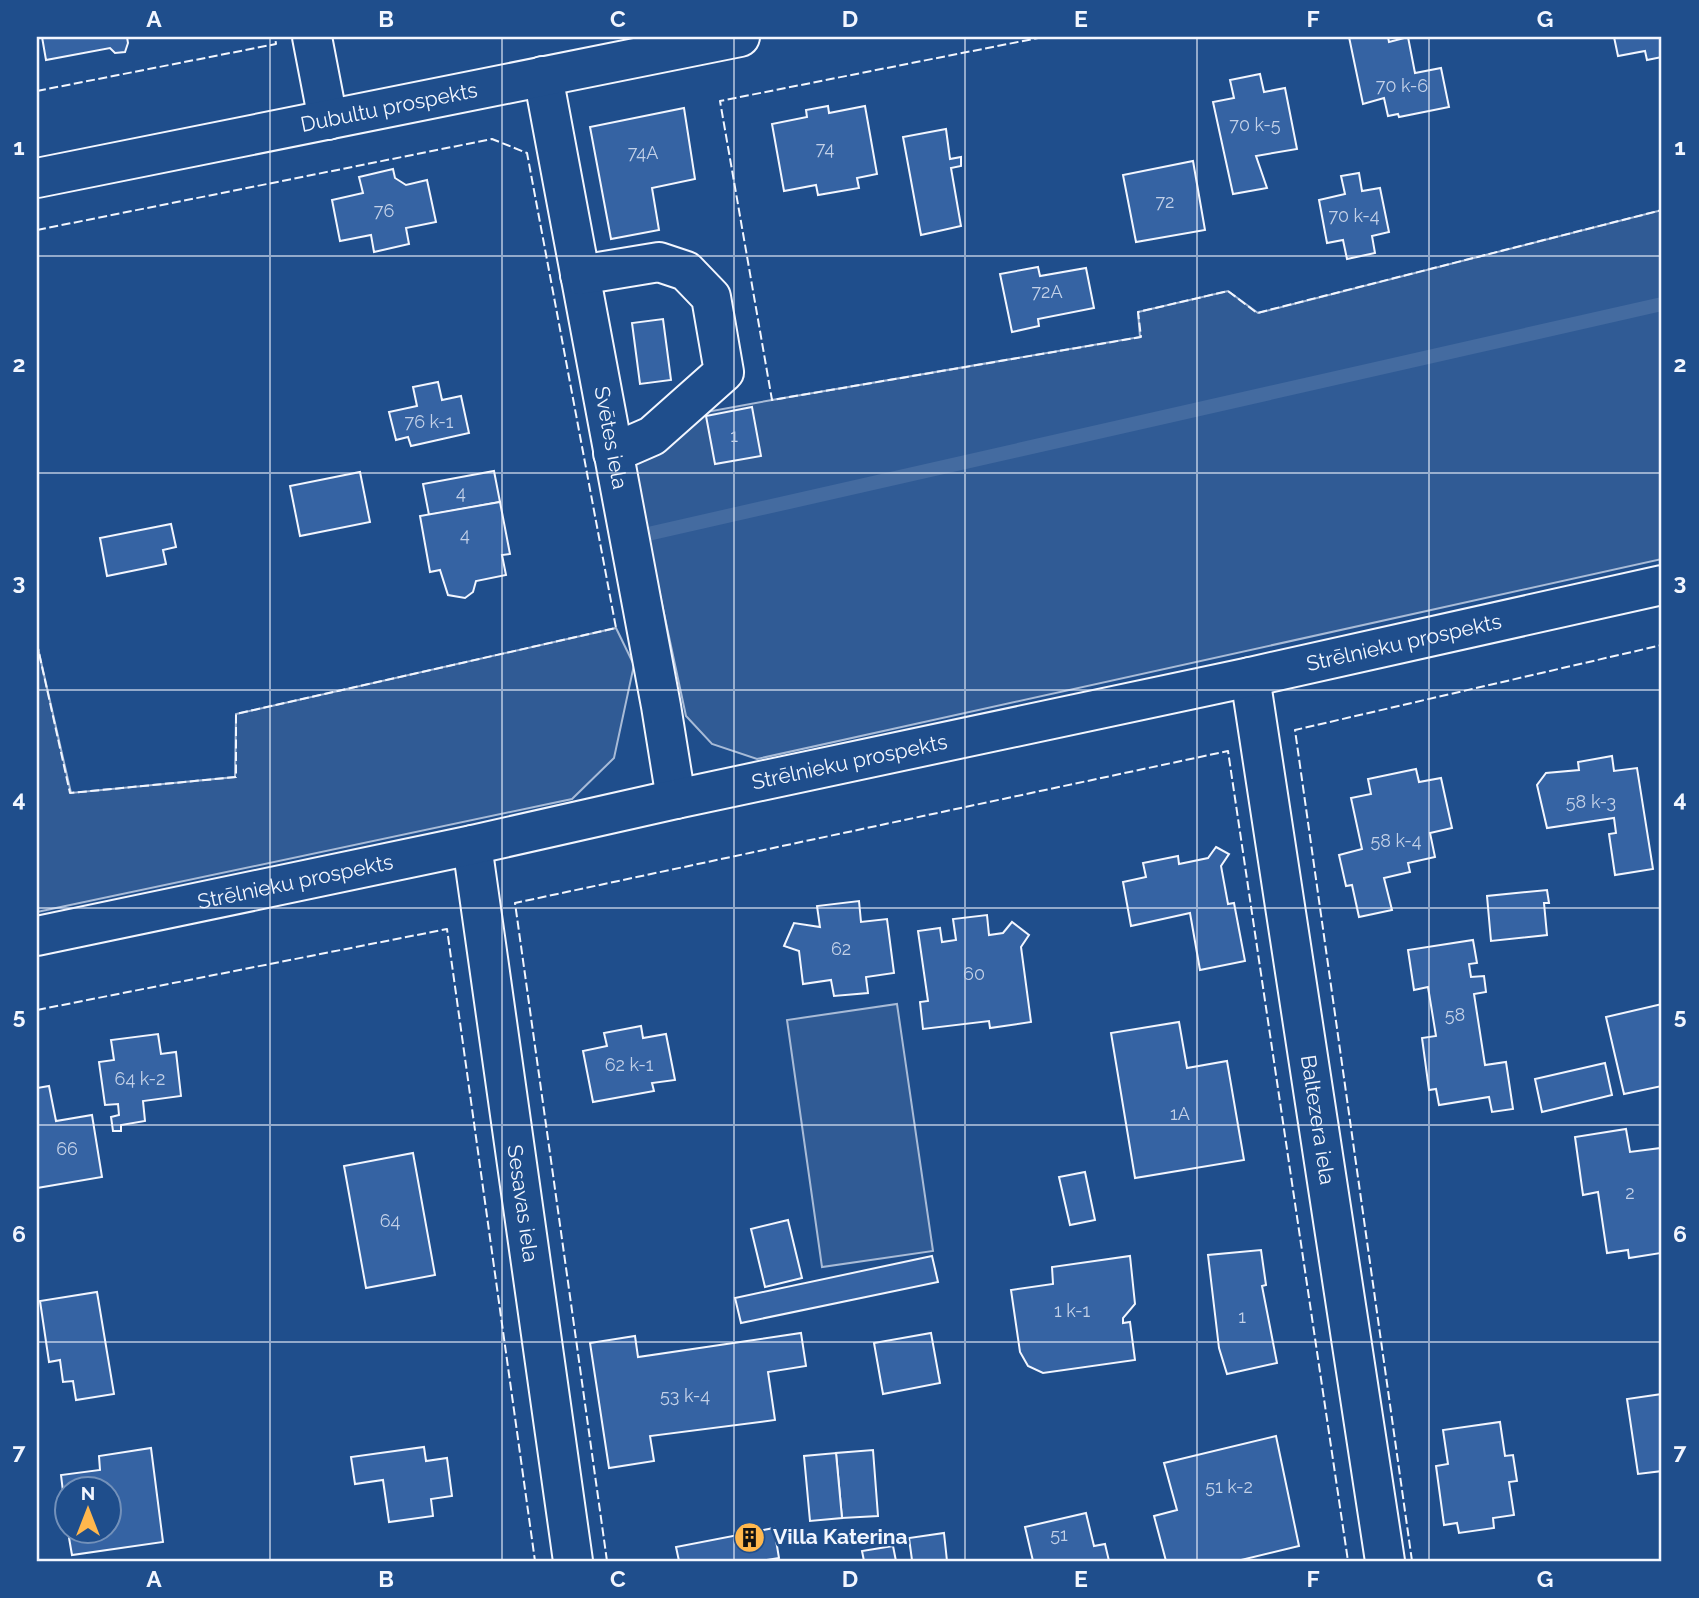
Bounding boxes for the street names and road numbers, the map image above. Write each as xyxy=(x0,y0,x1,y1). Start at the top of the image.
street label: Dubultu prospekts xyxy=(298,77,480,137)
street label: Svētes iela xyxy=(589,384,633,491)
street label: Strēlnieku prospekts xyxy=(1304,608,1504,676)
street label: Strēlnieku prospekts xyxy=(749,729,949,795)
street label: Strēlnieku prospekts xyxy=(195,849,395,914)
street label: Baltezera iela xyxy=(1296,1053,1340,1186)
street label: Sesavas iela xyxy=(502,1143,544,1264)

